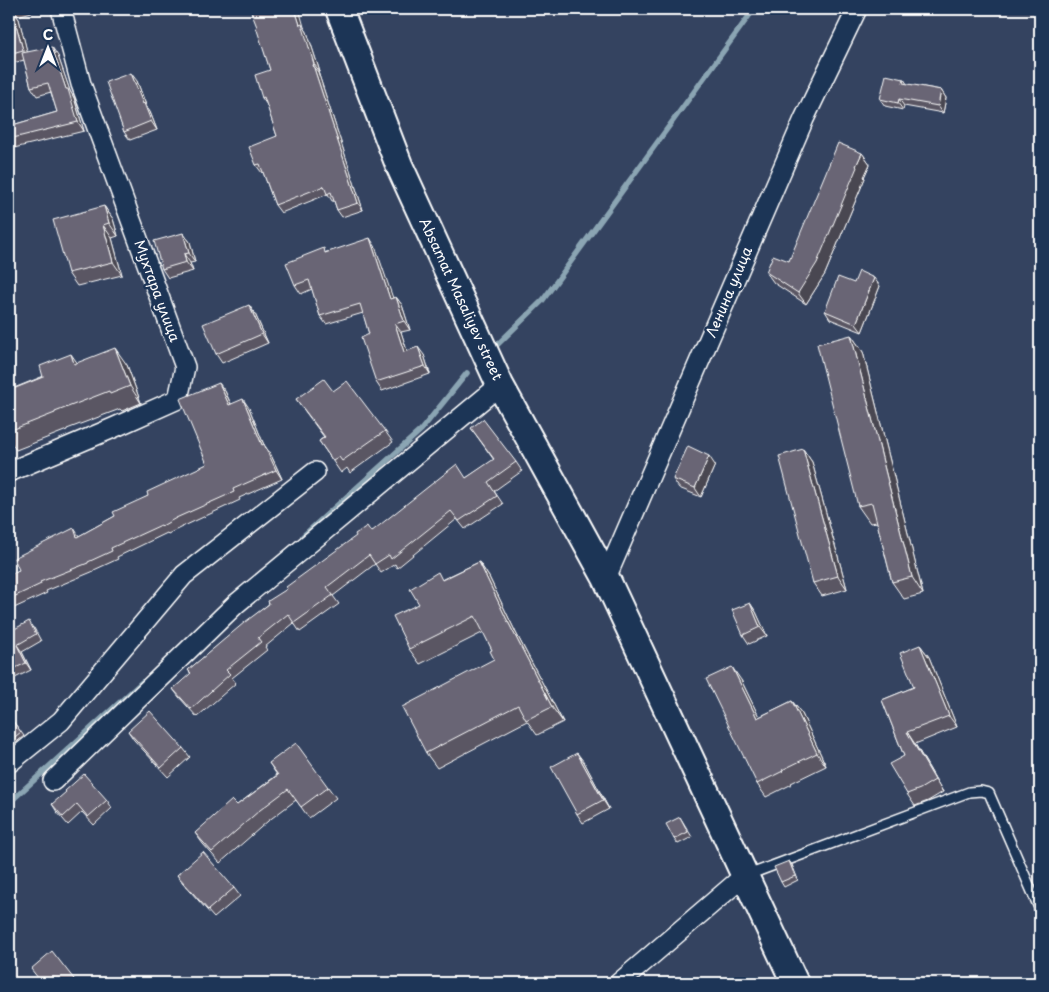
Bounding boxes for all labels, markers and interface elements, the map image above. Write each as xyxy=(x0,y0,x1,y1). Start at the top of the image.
north arrow xyxy=(22,22,72,72)
text: С xyxy=(43,24,53,45)
street label: Absamat Masaliyev street xyxy=(415,214,509,384)
street label: Мухтара улица xyxy=(129,237,186,345)
street label: Ленина улица xyxy=(700,243,757,341)

